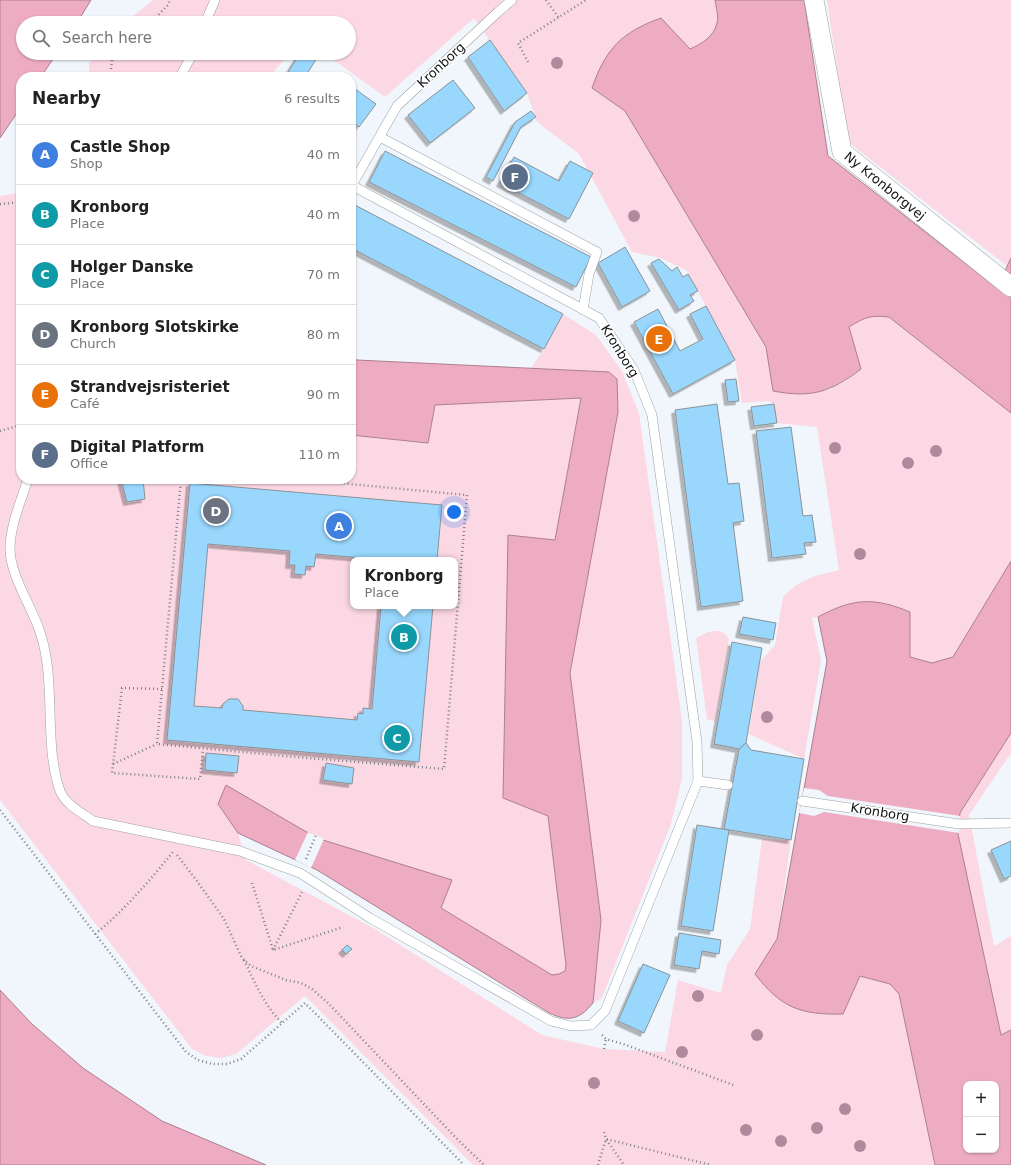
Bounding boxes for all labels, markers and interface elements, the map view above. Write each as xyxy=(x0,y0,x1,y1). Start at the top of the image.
search box xyxy=(16,16,356,60)
icon: search xyxy=(30,27,52,49)
text: Search here xyxy=(62,29,152,47)
street label: Kronborg xyxy=(414,39,468,91)
text: Nearby xyxy=(32,88,101,108)
text: 6 results xyxy=(284,91,340,106)
text: Castle Shop xyxy=(70,138,170,156)
text: A xyxy=(40,147,50,162)
text: 40 m xyxy=(307,147,340,162)
street label: Ny Kronborgvej xyxy=(841,149,929,223)
text: Shop xyxy=(70,156,103,171)
pin: F xyxy=(502,162,528,192)
text: Kronborg xyxy=(70,198,149,216)
text: B xyxy=(40,207,50,222)
text: 40 m xyxy=(307,207,340,222)
text: Place xyxy=(70,216,105,231)
text: Holger Danske xyxy=(70,258,193,276)
text: C xyxy=(40,267,50,282)
text: 70 m xyxy=(307,267,340,282)
text: Place xyxy=(70,276,105,291)
text: Kronborg Slotskirke xyxy=(70,318,239,336)
street label: Kronborg xyxy=(598,322,642,380)
pin: E xyxy=(646,324,672,354)
text: D xyxy=(40,327,50,342)
text: 80 m xyxy=(307,327,340,342)
text: Church xyxy=(70,336,116,351)
text: Strandvejsristeriet xyxy=(70,378,230,396)
text: E xyxy=(41,387,49,402)
text: 90 m xyxy=(307,387,340,402)
text: Café xyxy=(70,396,100,411)
text: Digital Platform xyxy=(70,438,204,456)
text: F xyxy=(41,447,49,462)
text: 110 m xyxy=(298,447,340,462)
text: Office xyxy=(70,456,108,471)
pin: D xyxy=(203,496,229,526)
your location xyxy=(444,502,464,522)
pin: A xyxy=(326,511,352,541)
popup xyxy=(350,557,458,609)
text: Kronborg xyxy=(364,567,444,585)
text: Place xyxy=(364,585,399,600)
pin: B xyxy=(391,622,417,652)
pin: C xyxy=(384,723,410,753)
street label: Kronborg xyxy=(850,800,910,824)
map controls xyxy=(963,1081,999,1153)
button: + xyxy=(963,1081,999,1117)
button: − xyxy=(963,1117,999,1153)

